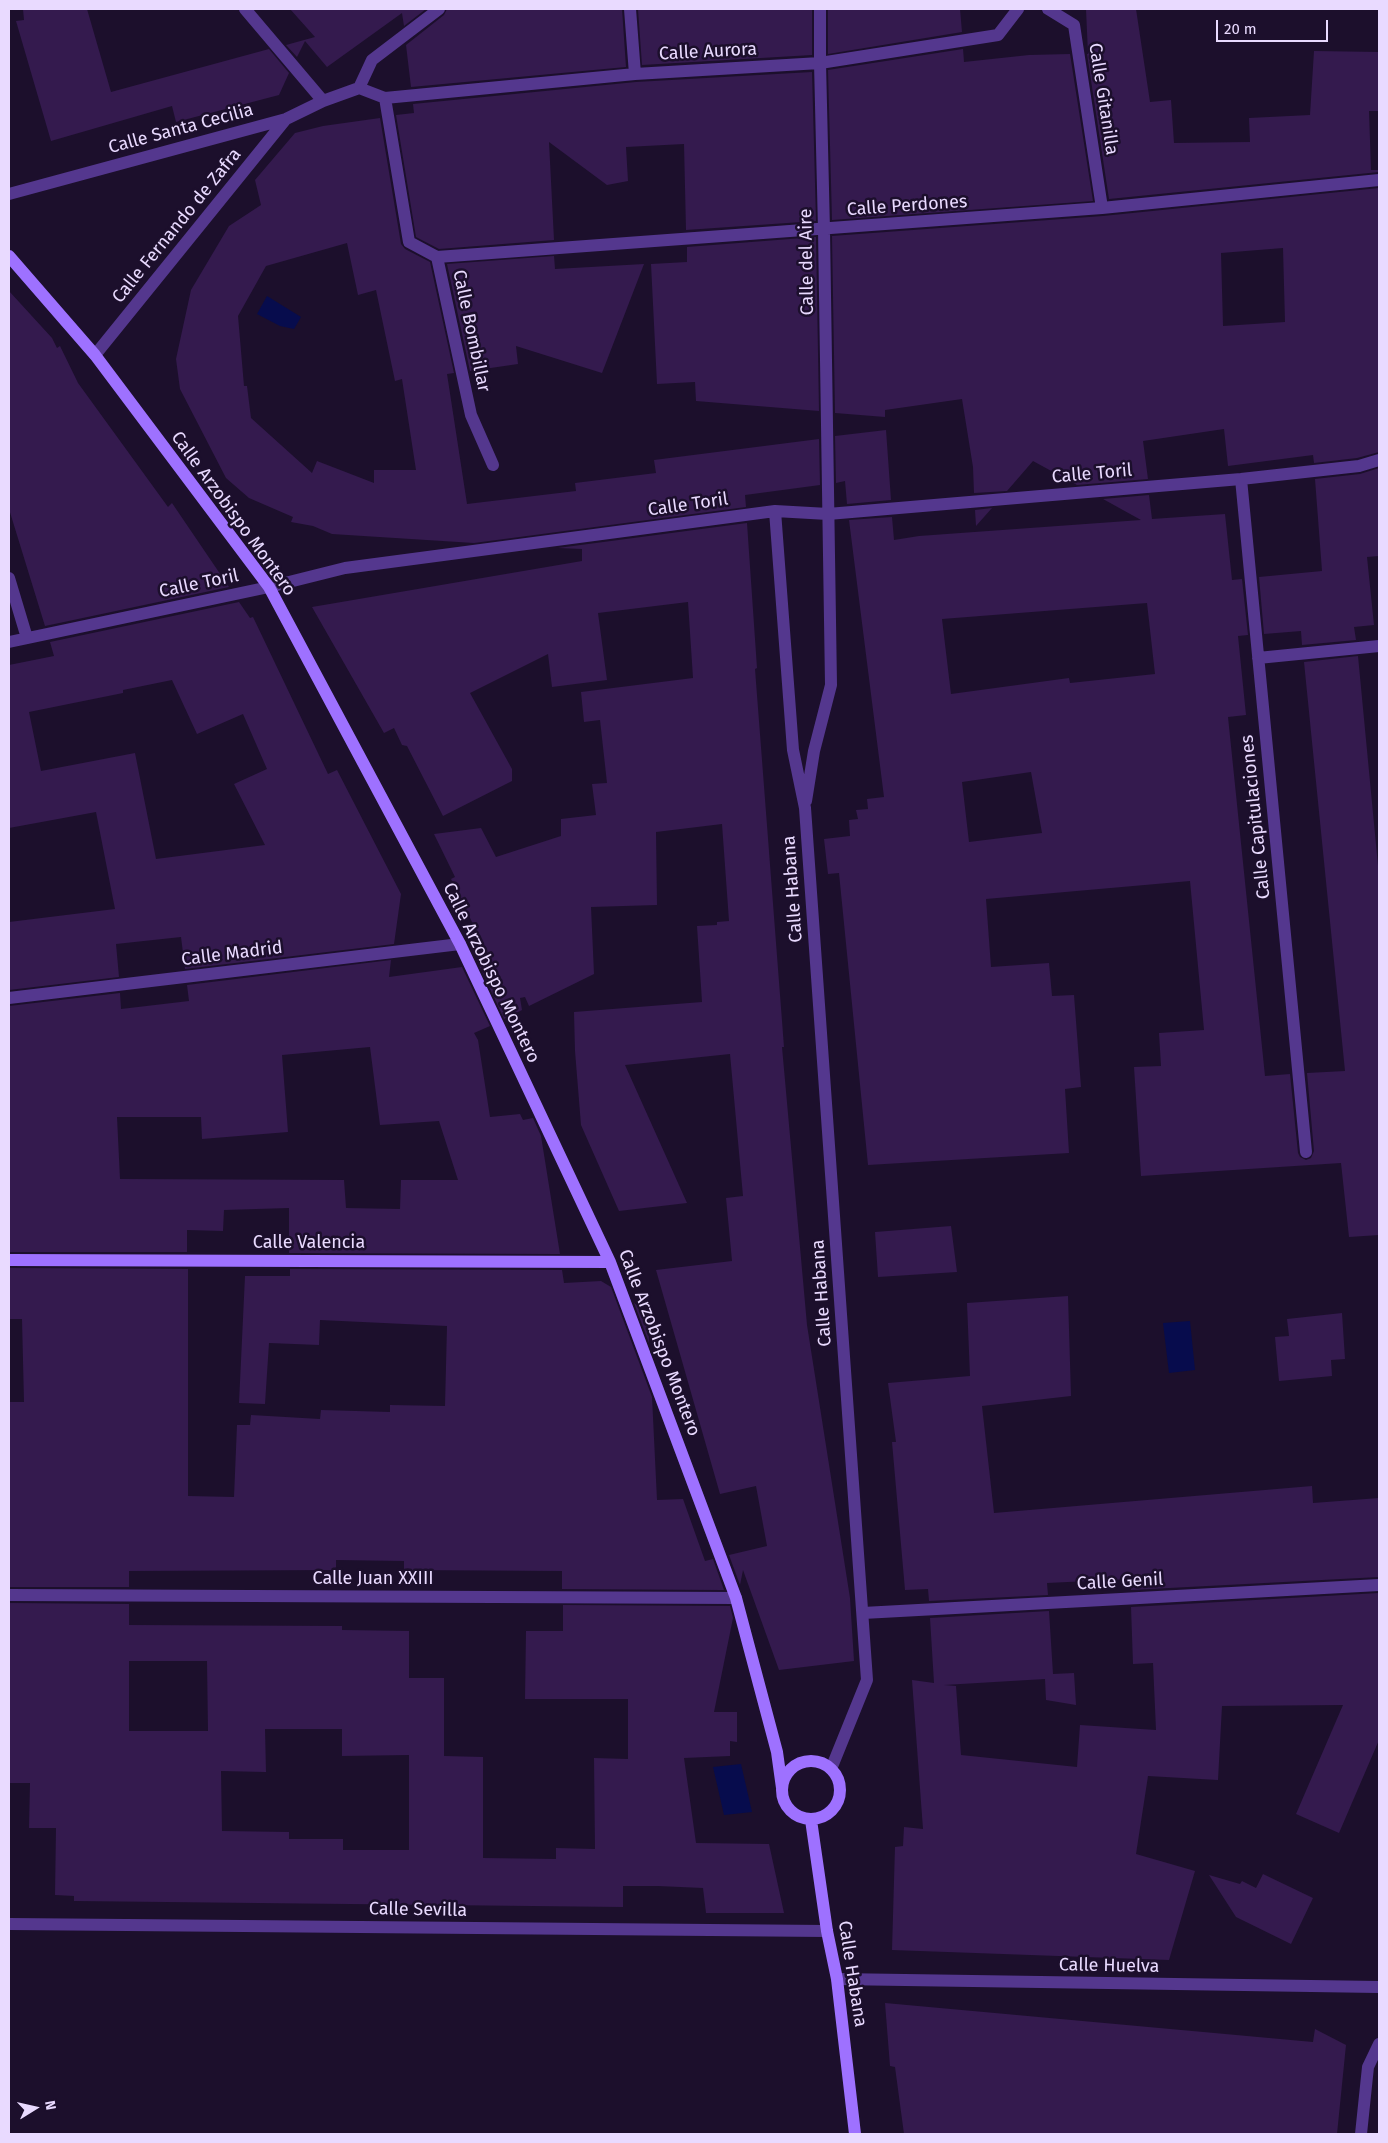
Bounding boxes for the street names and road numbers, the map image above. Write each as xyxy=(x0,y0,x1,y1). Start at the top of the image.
street label: Calle Aurora xyxy=(658,39,758,65)
street label: Calle Gitanilla xyxy=(1083,41,1123,157)
street label: Calle Santa Cecilia xyxy=(106,99,256,159)
street label: Calle Fernando de Zafra xyxy=(108,144,246,308)
street label: Calle Perdones xyxy=(846,191,968,221)
street label: Calle del Aire xyxy=(795,208,819,316)
street label: Calle Bombillar xyxy=(448,268,494,394)
street label: Calle Arzobispo Montero xyxy=(166,428,300,600)
street label: Calle Toril xyxy=(1051,460,1133,488)
street label: Calle Toril xyxy=(647,489,729,521)
street label: Calle Toril xyxy=(157,565,241,603)
street label: Calle Capitulaciones xyxy=(1237,734,1275,900)
street label: Calle Habana xyxy=(778,835,808,943)
street label: Calle Arzobispo Montero xyxy=(438,879,544,1067)
street label: Calle Madrid xyxy=(180,937,284,971)
street label: Calle Valencia xyxy=(253,1232,365,1254)
street label: Calle Habana xyxy=(807,1239,837,1347)
street label: Calle Arzobispo Montero xyxy=(613,1247,705,1439)
street label: Calle Juan XXIII xyxy=(313,1568,433,1590)
street label: Calle Genil xyxy=(1076,1569,1164,1595)
street label: Calle Sevilla xyxy=(369,1898,467,1922)
street label: Calle Habana xyxy=(833,1919,871,2029)
street label: Calle Huelva xyxy=(1059,1954,1159,1978)

